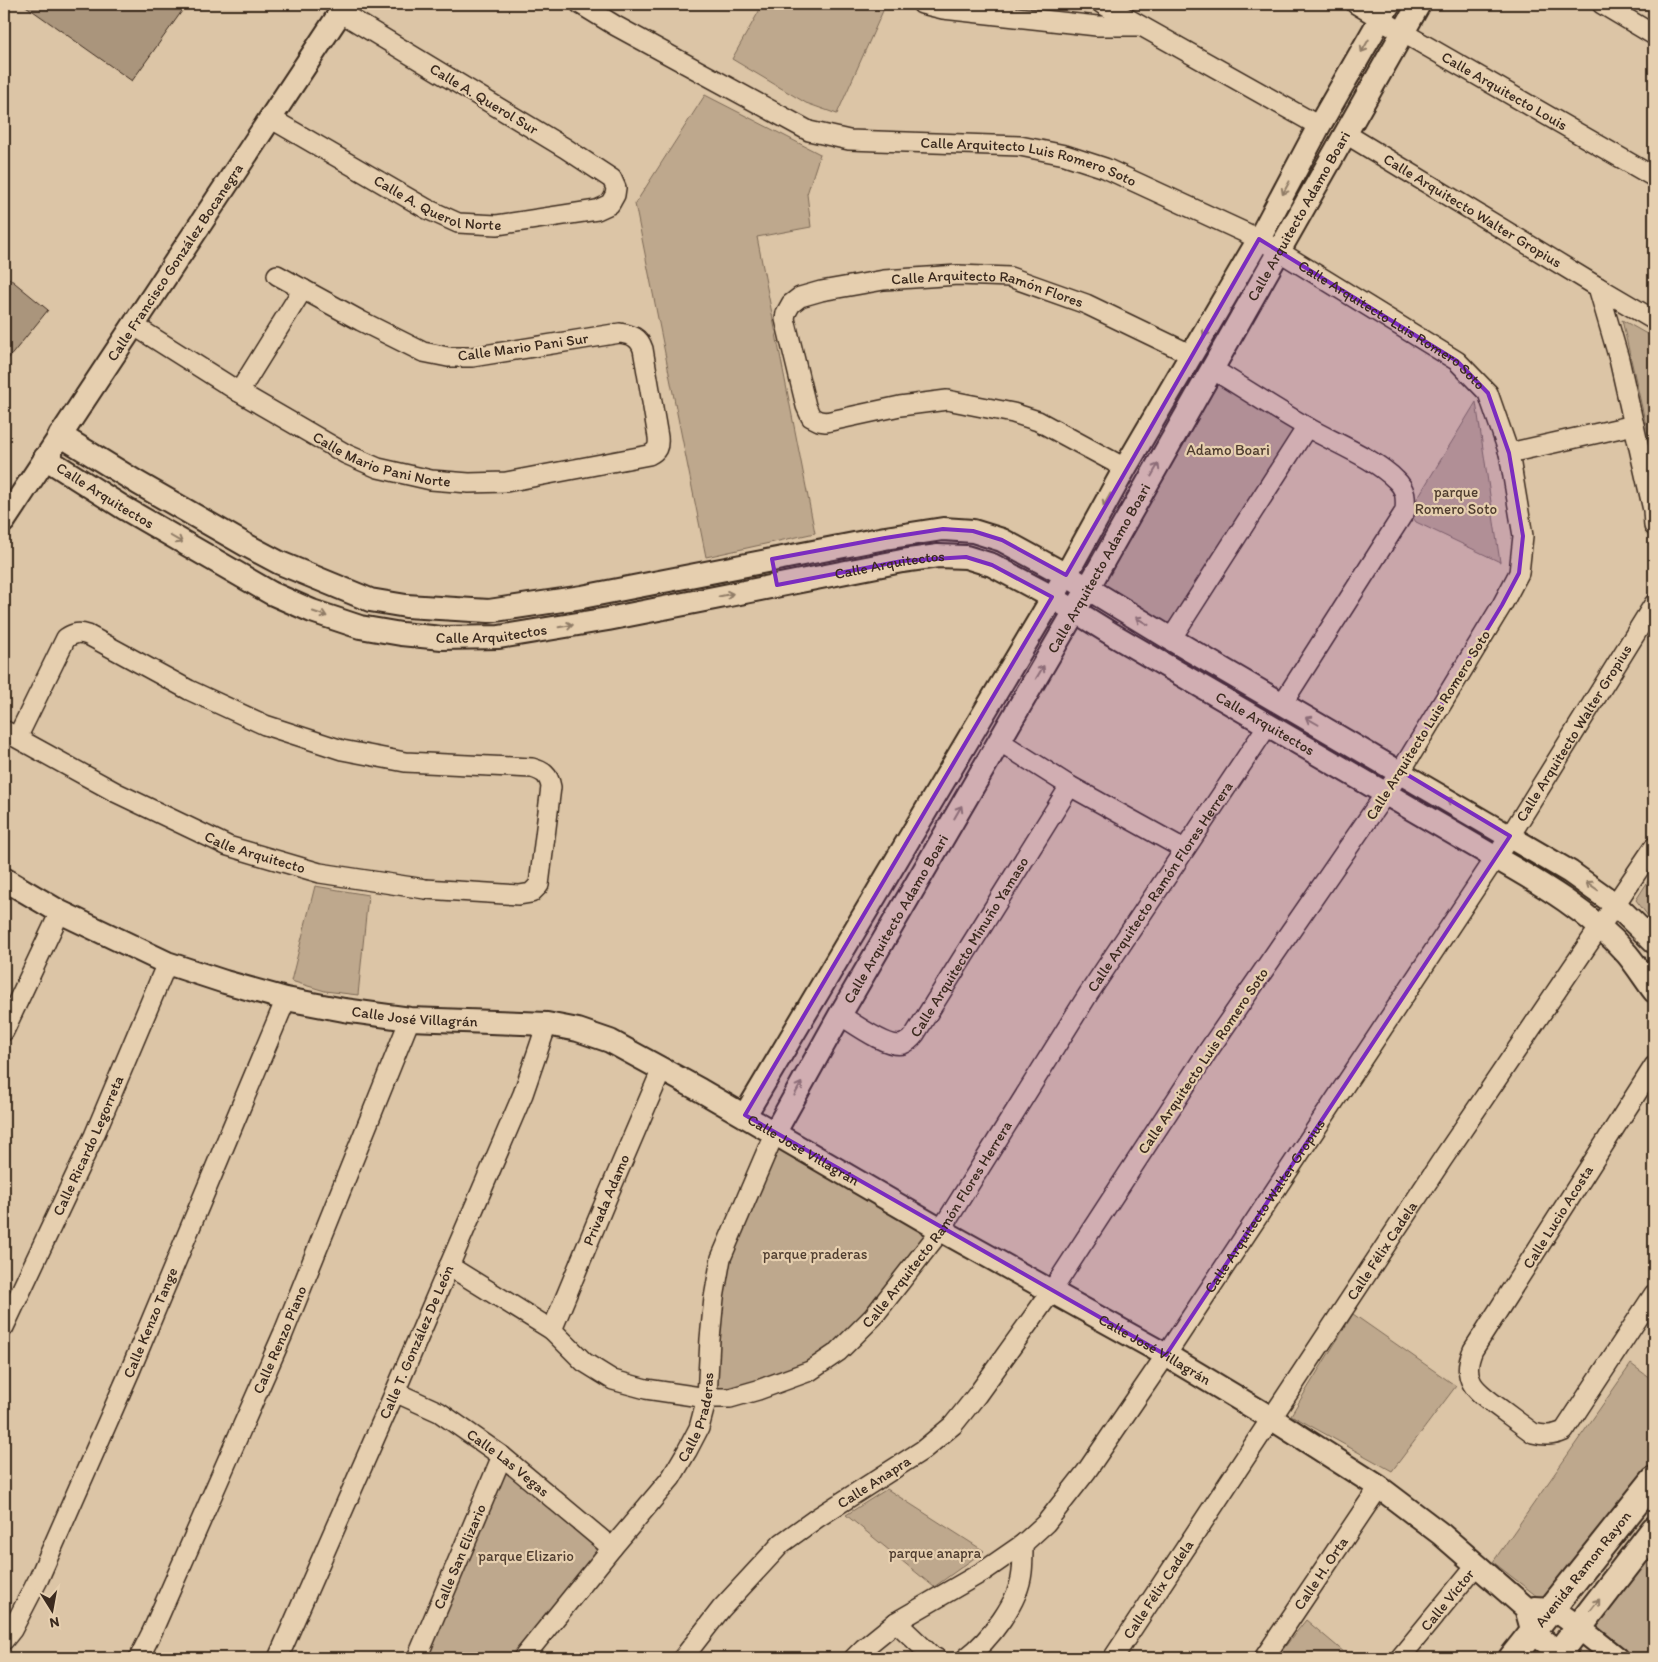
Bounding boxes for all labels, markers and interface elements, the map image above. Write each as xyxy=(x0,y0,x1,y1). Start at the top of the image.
one-way arrow xyxy=(1360,38,1369,53)
street label: Calle Arquitecto Louis xyxy=(1438,48,1571,134)
street label: Calle A. Querol Sur xyxy=(426,60,542,139)
street label: Calle Arquitecto Adamo Boari xyxy=(1243,128,1354,304)
street label: Calle Arquitecto Luis Romero Soto xyxy=(920,134,1139,190)
street label: Calle Arquitecto Walter Gropius xyxy=(1380,150,1565,272)
street label: Calle Francisco González Bocanegra xyxy=(103,160,247,365)
street label: Calle A. Querol Norte xyxy=(370,171,502,234)
one-way arrow xyxy=(1281,180,1290,195)
street label: Calle Arquitecto Luis Romero Soto xyxy=(1295,256,1489,393)
street label: Calle Arquitecto Ramón Flores xyxy=(891,266,1086,311)
one-way arrow xyxy=(1201,322,1211,336)
street label: Calle Mario Pani Sur xyxy=(457,329,590,365)
street label: Calle Mario Pani Norte xyxy=(309,428,451,491)
park label: Adamo Boari xyxy=(1186,441,1270,459)
street label: Calle Arquitectos xyxy=(53,458,158,533)
one-way arrow xyxy=(1150,462,1160,477)
street label: Calle Arquitecto Adamo Boari xyxy=(1043,480,1154,657)
park label: parque Romero Soto xyxy=(1415,483,1497,518)
one-way arrow xyxy=(1102,493,1112,508)
one-way arrow xyxy=(168,534,183,544)
street label: Calle Arquitectos xyxy=(833,547,946,583)
one-way arrow xyxy=(717,590,733,600)
one-way arrow xyxy=(312,609,328,619)
one-way arrow xyxy=(1135,616,1149,626)
street label: Calle Arquitectos xyxy=(435,620,549,647)
one-way arrow xyxy=(558,620,574,630)
street label: Calle Arquitecto Luis Romero Soto xyxy=(1362,627,1494,823)
street label: Calle Arquitecto Walter Gropius xyxy=(1512,641,1636,825)
one-way arrow xyxy=(1035,665,1045,679)
street label: Calle Arquitectos xyxy=(1212,688,1318,760)
one-way arrow xyxy=(1305,716,1320,725)
street label: Calle Arquitecto Ramón Flores Herrera xyxy=(1083,777,1237,995)
one-way arrow xyxy=(1446,797,1460,807)
one-way arrow xyxy=(953,805,963,819)
street label: Calle Arquitecto xyxy=(202,827,307,877)
street label: Calle Arquitecto Adamo Boari xyxy=(840,831,952,1007)
street label: Calle Arquitecto Minuño Yamaso xyxy=(906,853,1032,1041)
one-way arrow xyxy=(1585,881,1599,891)
street label: Calle Arquitecto Luis Romero Soto xyxy=(1134,964,1272,1158)
street label: Calle José Villagrán xyxy=(351,1002,478,1030)
street label: Calle Ricardo Legorreta xyxy=(49,1073,128,1219)
one-way arrow xyxy=(794,1083,804,1097)
street label: Calle José Villagrán xyxy=(744,1110,863,1190)
street label: Calle Arquitecto Walter Gropius xyxy=(1201,1115,1329,1296)
street label: Calle Arquitecto Ramón Flores Herrera xyxy=(858,1117,1016,1332)
street label: Privada Adamo xyxy=(579,1151,633,1248)
street label: Calle Lucio Acosta xyxy=(1519,1162,1597,1272)
street label: Calle Félix Cadela xyxy=(1343,1198,1421,1304)
park label: parque praderas xyxy=(763,1245,868,1263)
street label: Calle T. González De León xyxy=(375,1262,458,1422)
street label: Calle Kenzo Tange xyxy=(119,1265,181,1381)
street label: Calle Renzo Piano xyxy=(249,1283,310,1397)
street label: Calle José Villagrán xyxy=(1095,1310,1214,1389)
street label: Calle Praderas xyxy=(673,1372,717,1465)
street label: Calle Las Vegas xyxy=(463,1425,553,1501)
street label: Calle Anapra xyxy=(834,1452,914,1512)
street label: Calle San Elizario xyxy=(430,1501,490,1612)
street label: Avenida Ramon Rayon xyxy=(1531,1507,1635,1631)
street label: Calle H. Orta xyxy=(1290,1533,1352,1613)
street label: Calle Félix Cadela xyxy=(1119,1536,1198,1643)
park label: parque anapra xyxy=(889,1544,982,1562)
park label: parque Elizario xyxy=(478,1547,574,1565)
street label: Calle Víctor xyxy=(1417,1565,1479,1635)
north arrow xyxy=(28,1584,78,1634)
one-way arrow xyxy=(1590,1598,1600,1612)
text: N xyxy=(48,1613,61,1632)

